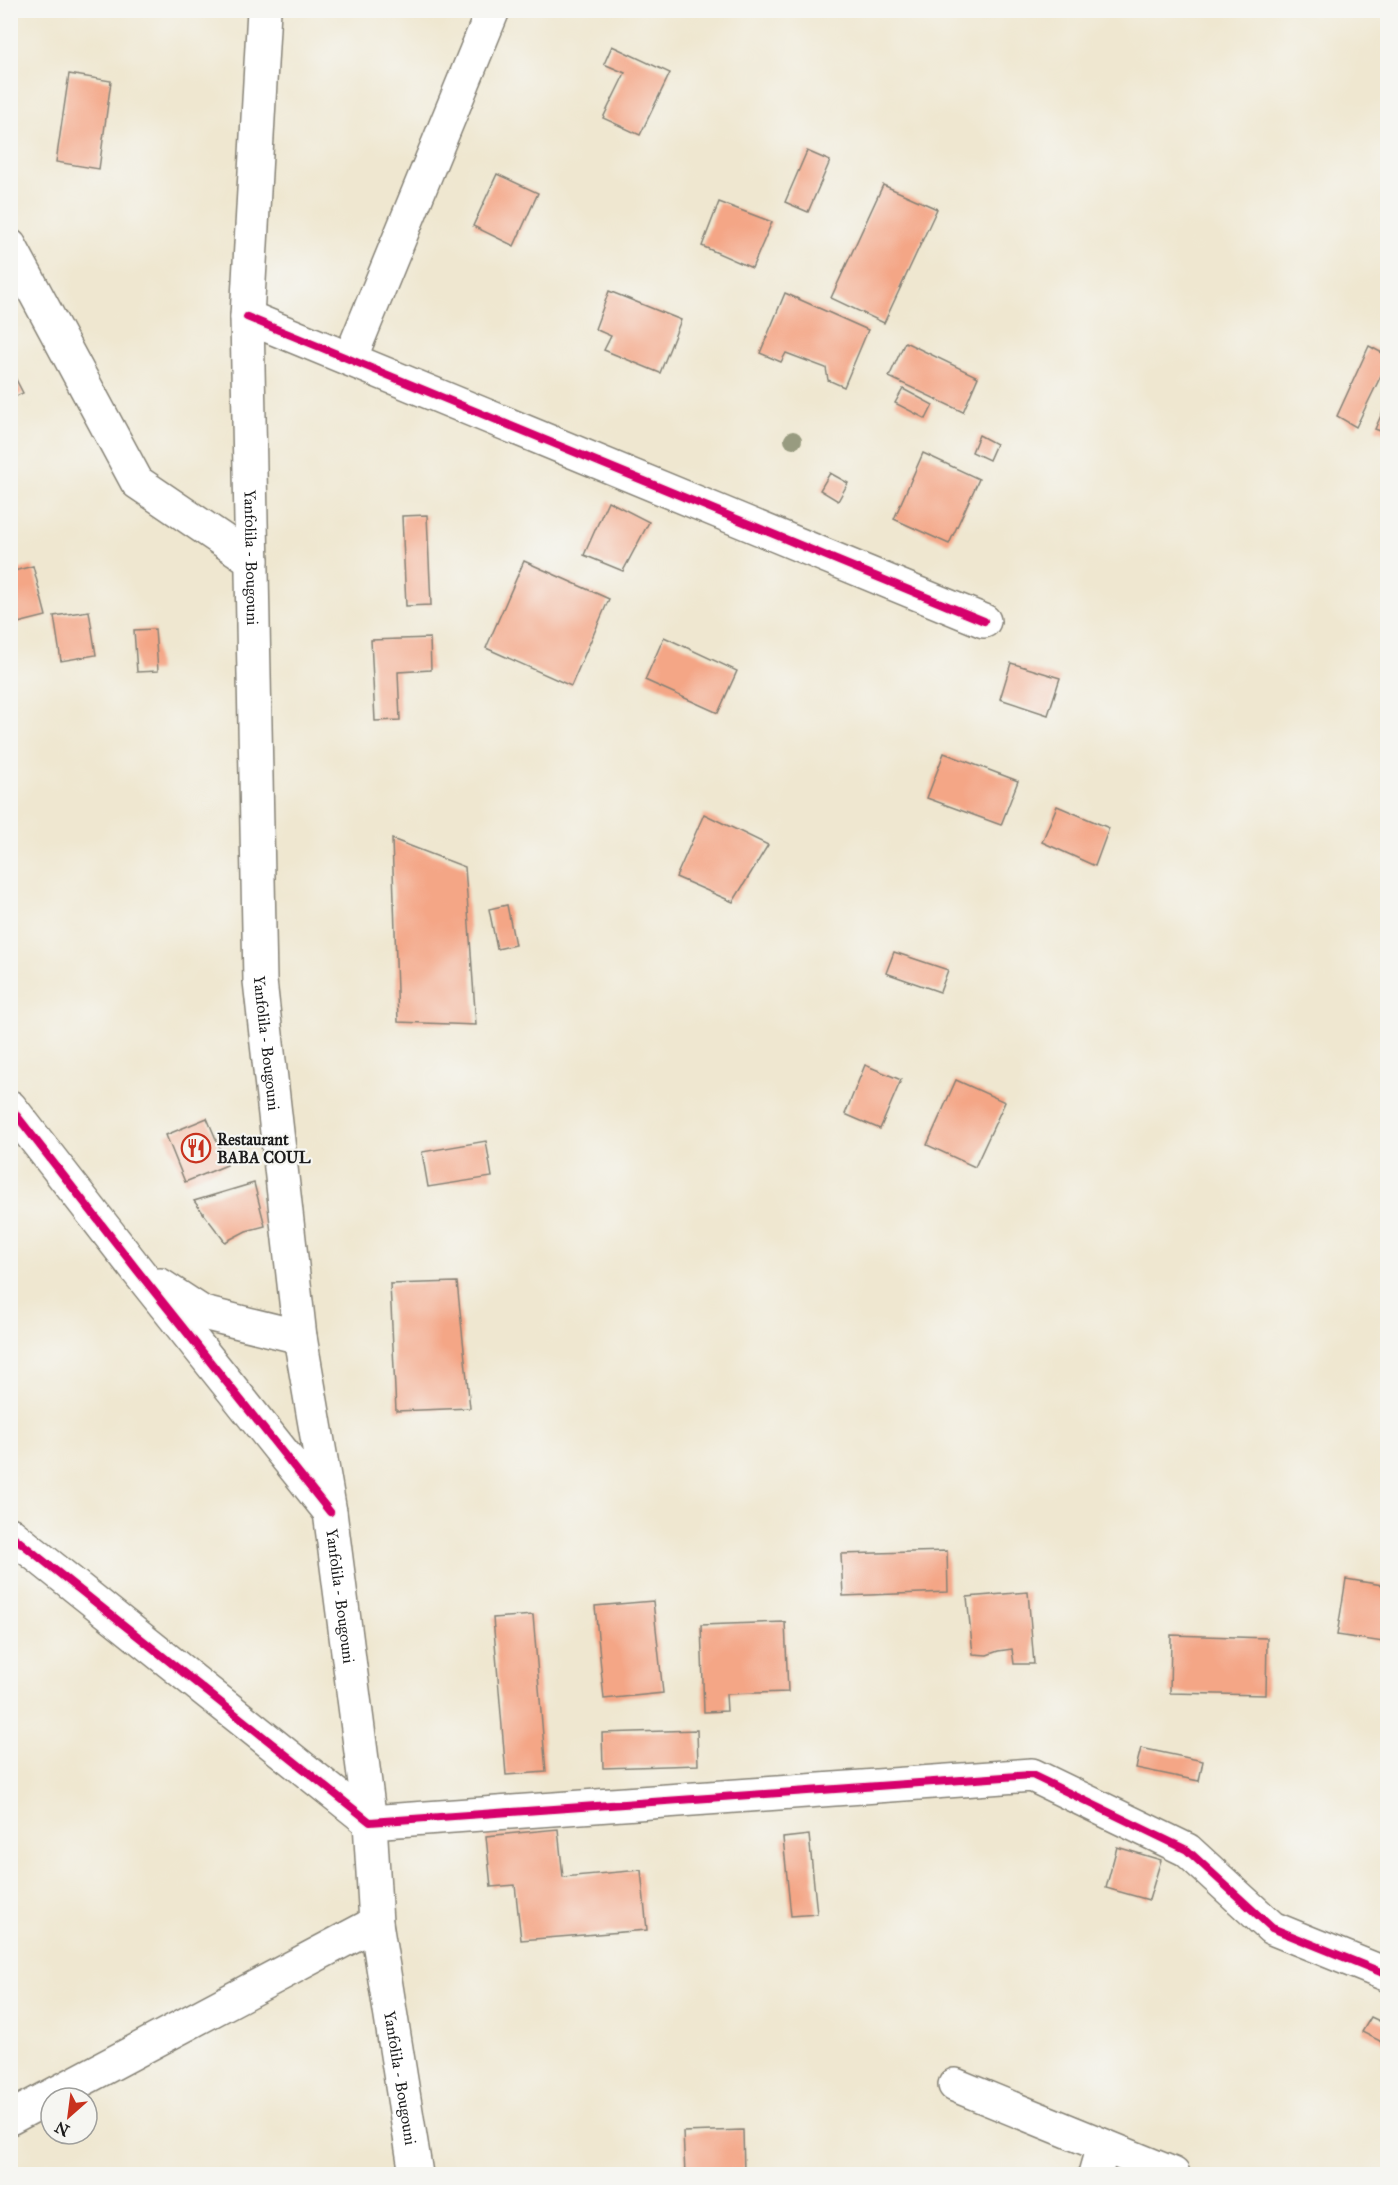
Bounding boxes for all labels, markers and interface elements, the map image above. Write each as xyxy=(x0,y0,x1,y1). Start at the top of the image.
street label: Yanfolila - Bougouni xyxy=(240,489,262,626)
street label: Yanfolila - Bougouni xyxy=(250,975,284,1112)
place label: Restaurant BABA COUL xyxy=(217,1130,311,1167)
restaurant icon: Restaurant BABA COUL xyxy=(180,1132,212,1164)
street label: Yanfolila - Bougouni xyxy=(322,1527,359,1665)
street label: Yanfolila - Bougouni xyxy=(380,2009,420,2147)
north arrow xyxy=(39,2086,99,2146)
text: N xyxy=(51,2117,73,2140)

